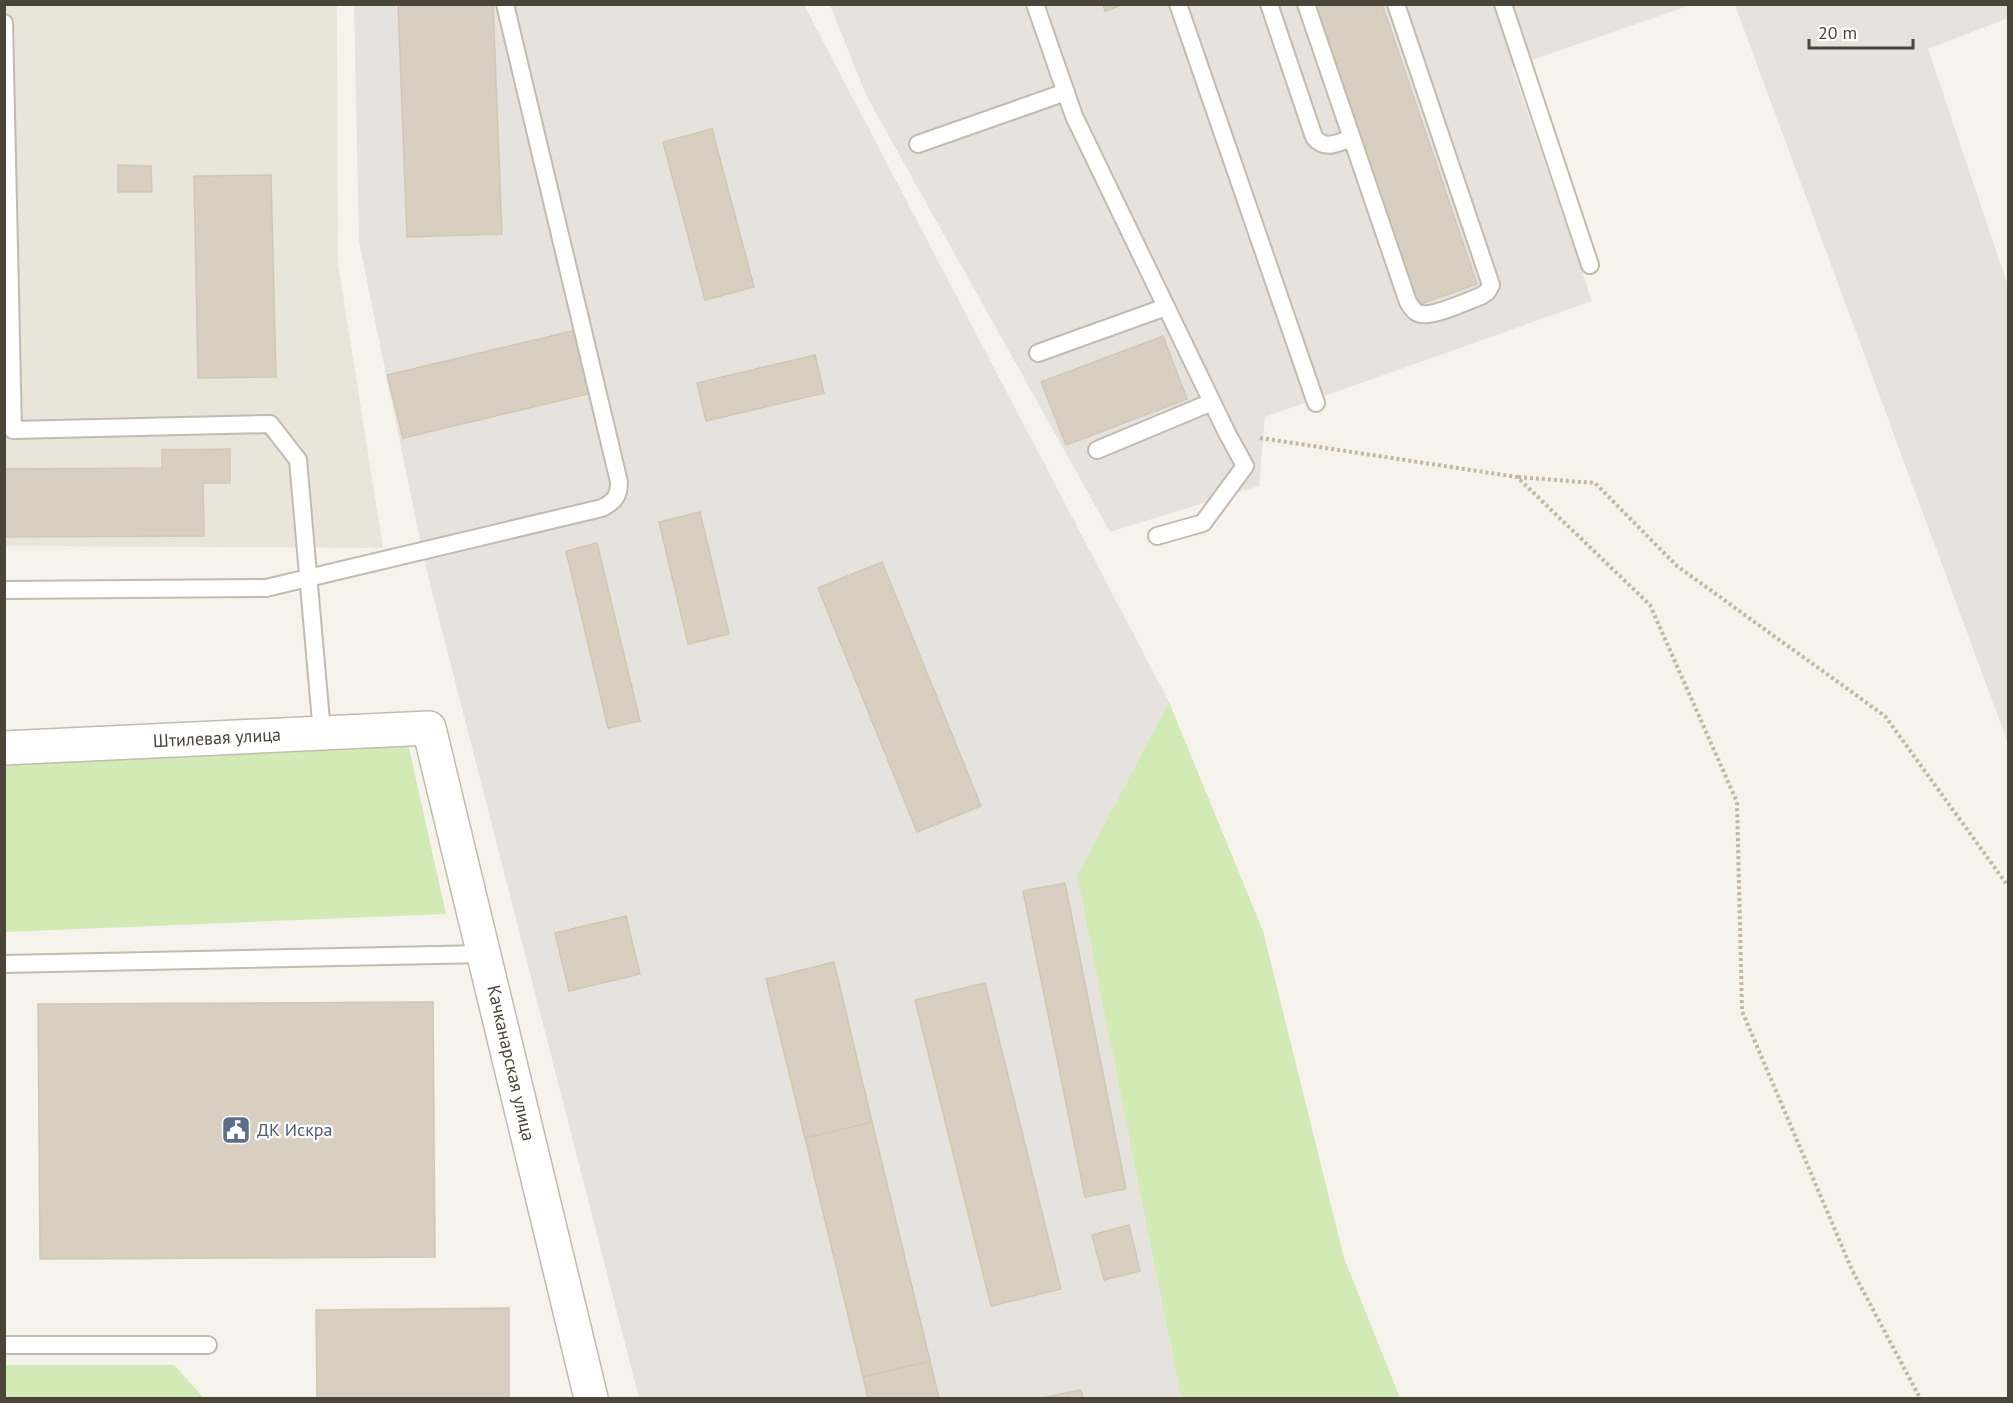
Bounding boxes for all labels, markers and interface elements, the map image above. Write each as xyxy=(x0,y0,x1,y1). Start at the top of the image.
scale bar xyxy=(1809,12,1912,50)
text: 20 m xyxy=(1818,21,1857,44)
street label: Штилевая улица xyxy=(152,723,282,752)
street label: Качканарская улица xyxy=(482,983,541,1143)
public building icon: ДК Искра xyxy=(220,1114,252,1146)
place label: ДК Искра xyxy=(257,1118,332,1141)

